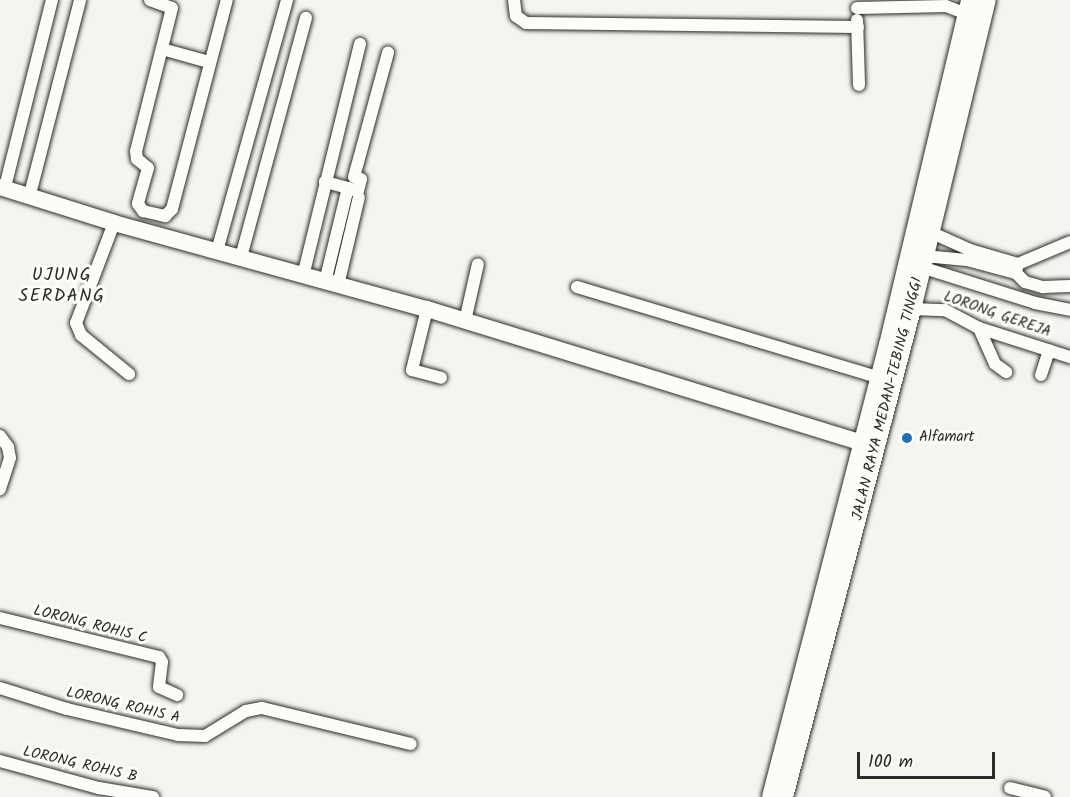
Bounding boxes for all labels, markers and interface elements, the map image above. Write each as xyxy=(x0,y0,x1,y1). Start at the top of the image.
district label: UJUNG SERDANG xyxy=(19,266,105,308)
street label: JALAN RAYA MEDAN-TEBING TINGGI xyxy=(849,276,927,522)
street label: LORONG GEREJA xyxy=(941,288,1053,342)
place label: Alfamart xyxy=(919,429,974,447)
marker: Alfamart xyxy=(900,431,914,445)
street label: LORONG ROHIS C xyxy=(31,602,149,648)
street label: LORONG ROHIS A xyxy=(64,684,182,728)
scale bar xyxy=(860,740,998,778)
street label: LORONG ROHIS B xyxy=(21,743,139,787)
text: 100 m xyxy=(868,748,913,777)

